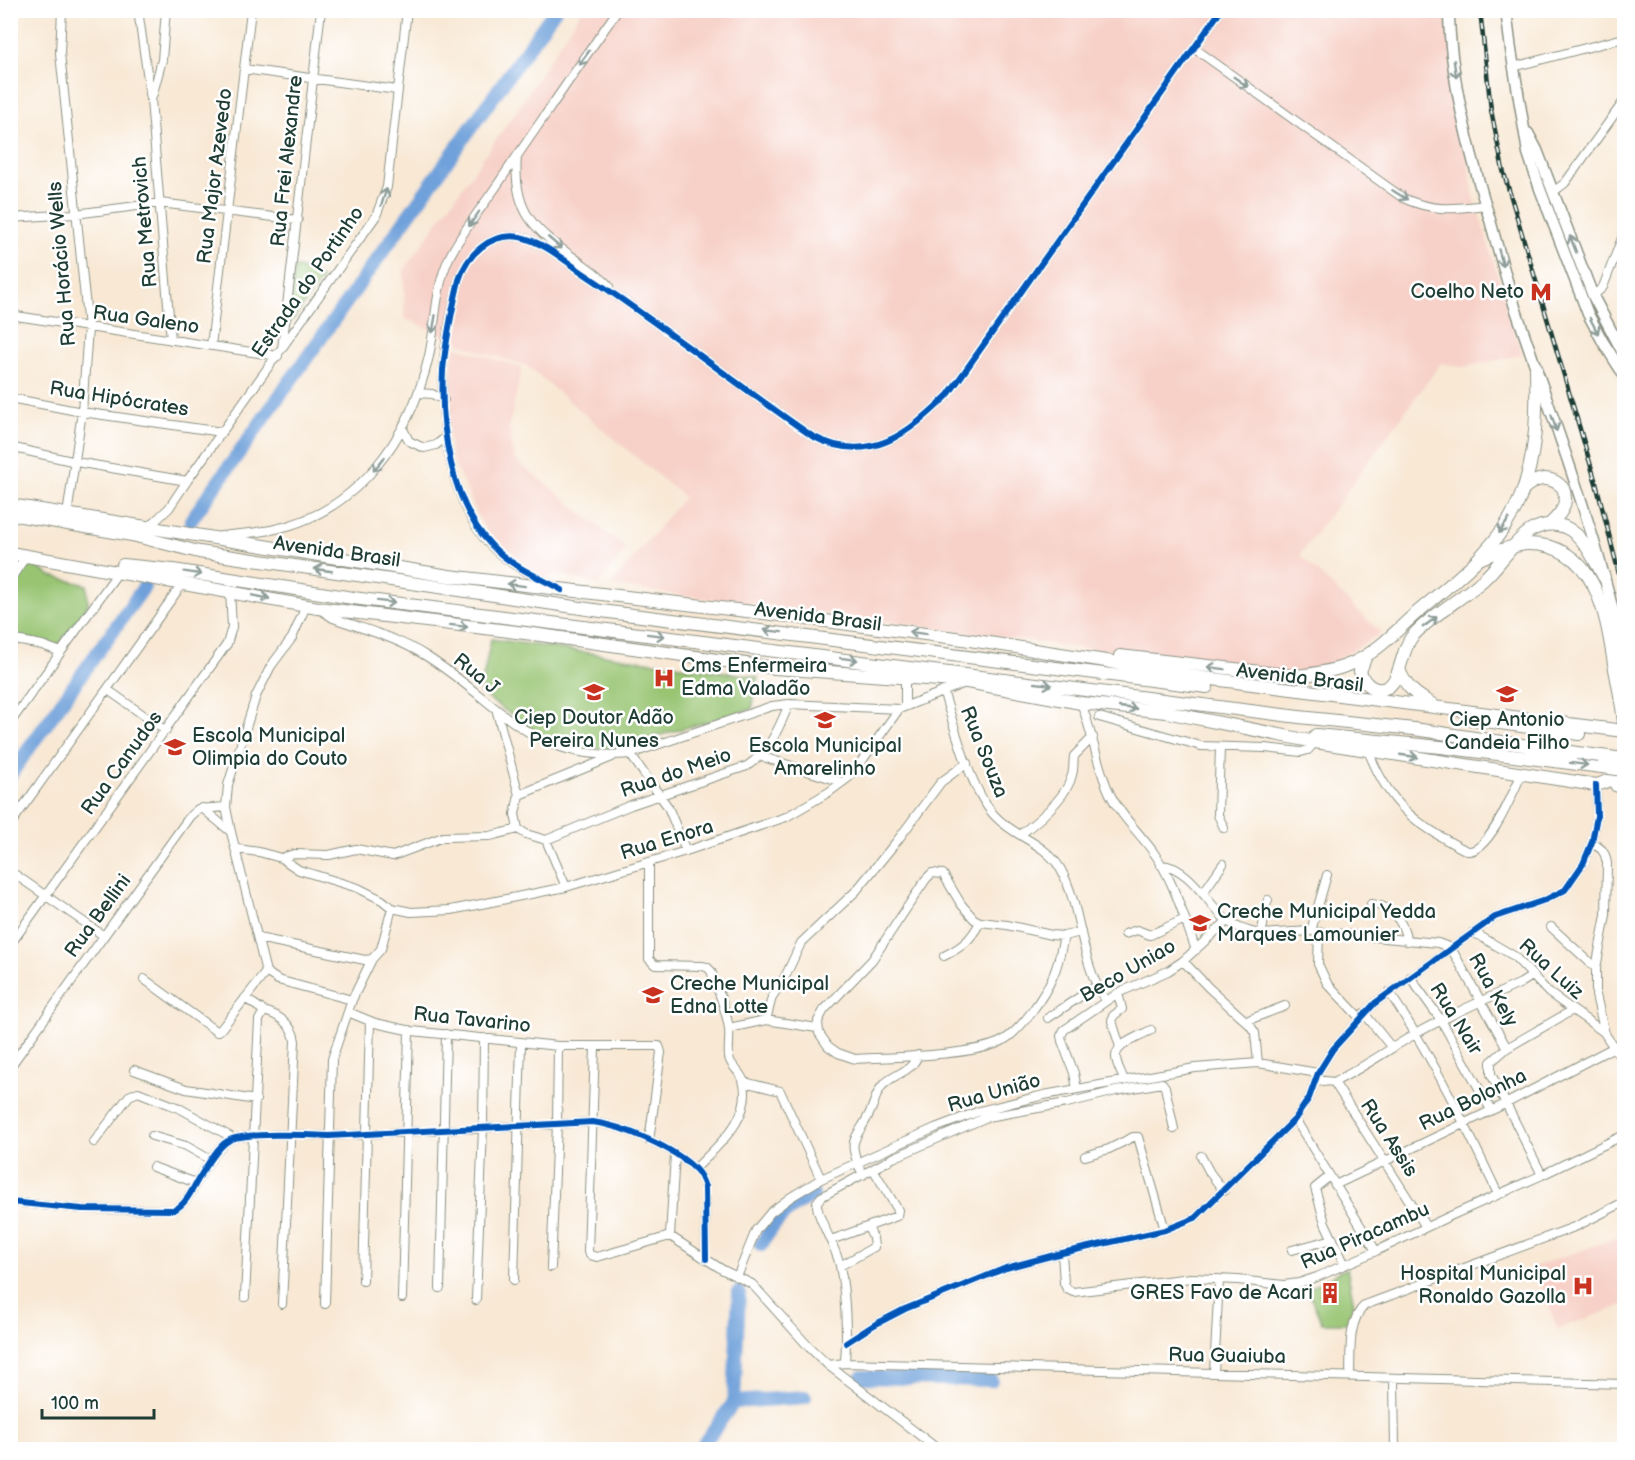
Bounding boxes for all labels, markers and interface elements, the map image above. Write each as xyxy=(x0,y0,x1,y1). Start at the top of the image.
one-way arrow xyxy=(578,49,590,66)
one-way arrow xyxy=(1449,58,1460,78)
street label: Rua Frei Alexandre xyxy=(266,74,308,248)
one-way arrow xyxy=(1233,76,1249,88)
street label: Rua Major Azevedo xyxy=(192,87,238,265)
street label: Rua Metrovich xyxy=(127,156,163,288)
street label: Rua Horácio Wells xyxy=(43,181,81,347)
one-way arrow xyxy=(379,188,390,207)
one-way arrow xyxy=(1392,188,1409,201)
street label: Estrada do Portinho xyxy=(247,202,369,362)
one-way arrow xyxy=(468,211,480,227)
one-way arrow xyxy=(1567,235,1578,254)
one-way arrow xyxy=(546,236,562,249)
one-way arrow xyxy=(1496,248,1507,267)
place label: Coelho Neto xyxy=(1410,280,1524,304)
metro station icon: Coelho Neto xyxy=(1529,280,1553,304)
street label: Rua Galeno xyxy=(91,301,201,339)
one-way arrow xyxy=(429,313,440,333)
one-way arrow xyxy=(1589,316,1601,334)
street label: Rua Hipócrates xyxy=(48,376,190,422)
one-way arrow xyxy=(1550,413,1561,432)
one-way arrow xyxy=(372,456,386,471)
one-way arrow xyxy=(1498,518,1510,534)
street label: Avenida Brasil xyxy=(272,531,402,573)
one-way arrow xyxy=(314,565,334,576)
one-way arrow xyxy=(183,567,203,578)
one-way arrow xyxy=(507,580,527,591)
one-way arrow xyxy=(250,592,270,603)
one-way arrow xyxy=(375,597,395,608)
street label: Avenida Brasil xyxy=(753,597,883,637)
one-way arrow xyxy=(1421,616,1437,628)
one-way arrow xyxy=(449,620,469,631)
one-way arrow xyxy=(763,626,783,637)
one-way arrow xyxy=(909,628,929,639)
one-way arrow xyxy=(645,630,665,641)
street label: Rua J xyxy=(448,648,504,700)
place label: Cms Enfermeira Edma Valadão xyxy=(681,654,827,701)
one-way arrow xyxy=(839,654,859,665)
street label: Avenida Brasil xyxy=(1235,658,1365,698)
one-way arrow xyxy=(1207,662,1226,673)
hospital icon: Cms Enfermeira Edma Valadão xyxy=(652,666,676,690)
one-way arrow xyxy=(1032,678,1052,689)
school or university icon: Ciep Doutor Adão Pereira Nunes xyxy=(582,680,606,704)
school or university icon: Ciep Antonio Candeia Filho xyxy=(1495,682,1519,706)
street label: Rua Souza xyxy=(955,703,1013,801)
one-way arrow xyxy=(1118,703,1138,714)
street label: Rua Canudos xyxy=(76,706,168,820)
place label: Ciep Doutor Adão Pereira Nunes xyxy=(514,706,674,753)
school or university icon: Escola Municipal Amarelinho xyxy=(813,708,837,732)
place label: Ciep Antonio Candeia Filho xyxy=(1444,708,1570,755)
place label: Escola Municipal Olimpia do Couto xyxy=(192,724,348,771)
place label: Escola Municipal Amarelinho xyxy=(748,734,902,781)
school or university icon: Escola Municipal Olimpia do Couto xyxy=(163,735,187,759)
street label: Rua do Meio xyxy=(618,743,734,803)
one-way arrow xyxy=(1399,751,1418,762)
one-way arrow xyxy=(1568,759,1588,770)
street label: Rua Enora xyxy=(618,814,716,866)
street label: Rua Bellini xyxy=(60,870,136,962)
place label: Creche Municipal Yedda Marques Lamounier xyxy=(1217,900,1436,947)
school or university icon: Creche Municipal Yedda Marques Lamounier xyxy=(1188,911,1212,935)
street label: Beco Uniao xyxy=(1076,934,1180,1008)
street label: Rua Luiz xyxy=(1514,934,1589,1005)
street label: Rua Kely xyxy=(1463,949,1523,1031)
place label: Creche Municipal Edna Lotte xyxy=(670,972,829,1019)
street label: Rua Nair xyxy=(1425,979,1488,1060)
school or university icon: Creche Municipal Edna Lotte xyxy=(641,983,665,1007)
street label: Rua Tavarino xyxy=(412,1002,532,1038)
street label: Rua Bolonha xyxy=(1415,1064,1531,1136)
street label: Rua União xyxy=(945,1068,1043,1118)
street label: Rua Assis xyxy=(1355,1095,1423,1181)
street label: Rua Piracambu xyxy=(1297,1197,1433,1275)
place label: Hospital Municipal Ronaldo Gazolla xyxy=(1400,1262,1566,1309)
hospital icon: Hospital Municipal Ronaldo Gazolla xyxy=(1571,1274,1595,1298)
place label: GRES Favo de Acari xyxy=(1130,1281,1313,1305)
building icon: GRES Favo de Acari xyxy=(1318,1281,1342,1305)
street label: Rua Guaiuba xyxy=(1168,1343,1286,1369)
scale bar xyxy=(42,1382,154,1420)
text: 100 m xyxy=(51,1393,99,1414)

